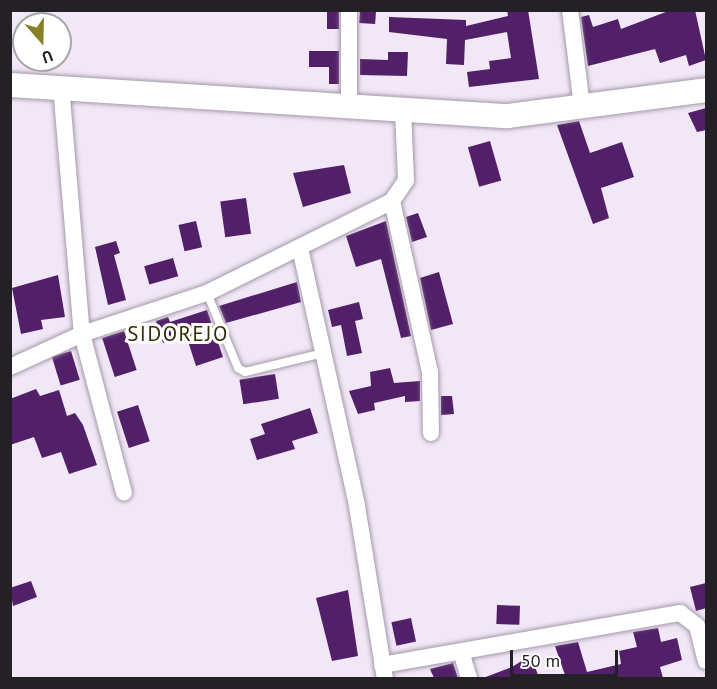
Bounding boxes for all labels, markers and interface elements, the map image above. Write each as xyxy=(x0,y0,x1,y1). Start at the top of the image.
north arrow xyxy=(12,12,72,72)
text: U xyxy=(39,46,56,68)
district label: SIDOREJO xyxy=(127,321,229,347)
scale bar xyxy=(513,638,621,676)
text: 50 m xyxy=(521,649,560,672)

